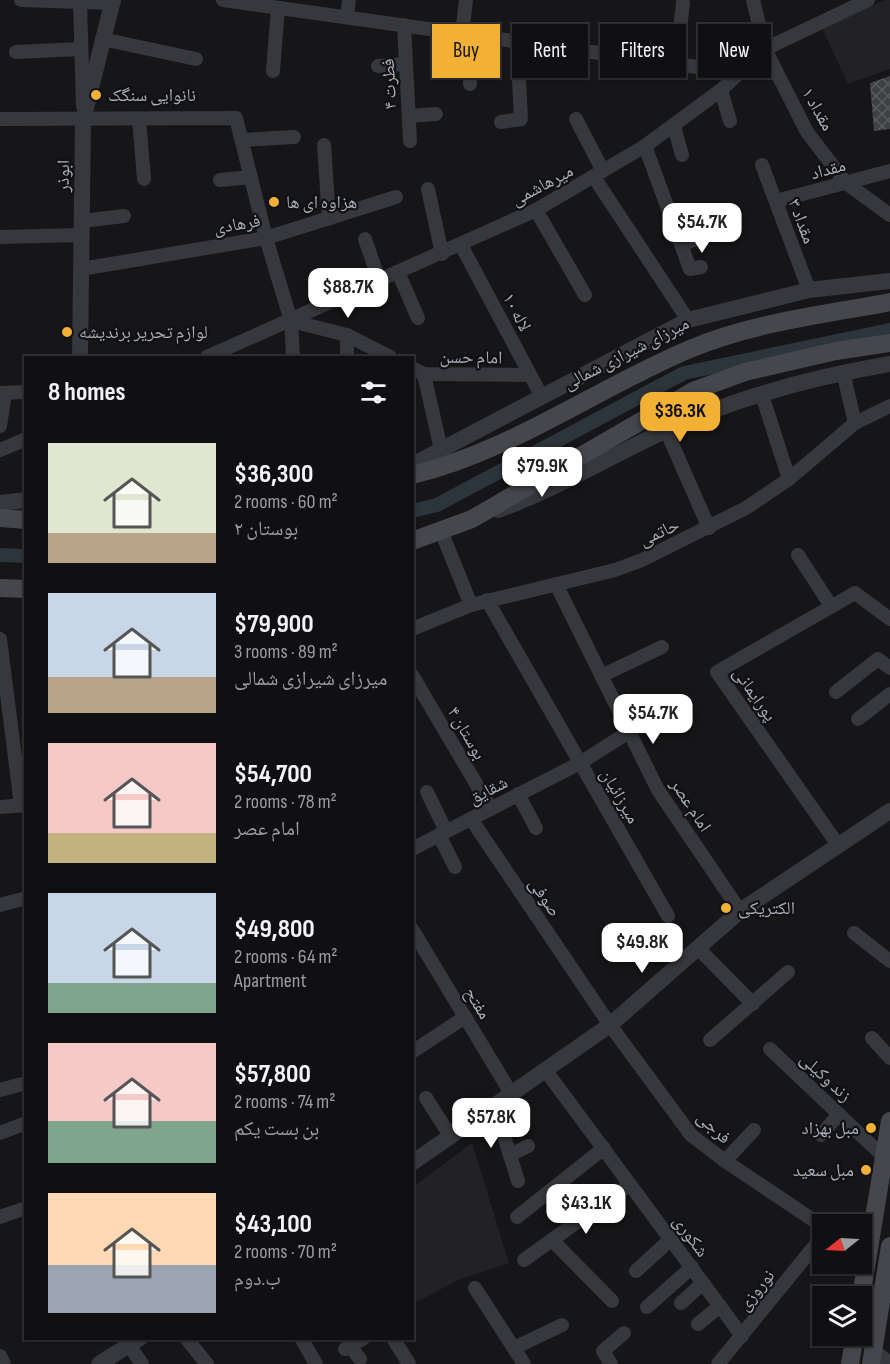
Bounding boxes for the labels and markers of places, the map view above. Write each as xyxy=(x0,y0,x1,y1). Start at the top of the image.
place label: نانوایی سنگک xyxy=(108,85,196,106)
marker: نانوایی سنگک xyxy=(89,88,103,102)
place label: هزاوه ای ها xyxy=(286,192,357,213)
marker: هزاوه ای ها xyxy=(267,195,281,209)
pin: $54.7K xyxy=(653,203,751,254)
pin: $88.7K xyxy=(299,268,397,319)
place label: لوازم تحریر برندیشه xyxy=(79,322,208,344)
marker: لوازم تحریر برندیشه xyxy=(60,325,74,339)
pin: $36.3K xyxy=(631,392,729,443)
pin: $79.9K xyxy=(493,447,591,498)
pin: $54.7K xyxy=(604,694,702,745)
place label: الکتریکی xyxy=(738,898,795,919)
marker: الکتریکی xyxy=(719,901,733,915)
pin: $49.8K xyxy=(593,923,691,974)
pin: $57.8K xyxy=(442,1098,540,1149)
place label: مبل بهزاد xyxy=(801,1118,859,1139)
marker: مبل بهزاد xyxy=(864,1121,878,1135)
place label: مبل سعید xyxy=(793,1160,854,1181)
marker: مبل سعید xyxy=(859,1163,873,1177)
pin: $43.1K xyxy=(537,1184,635,1235)

